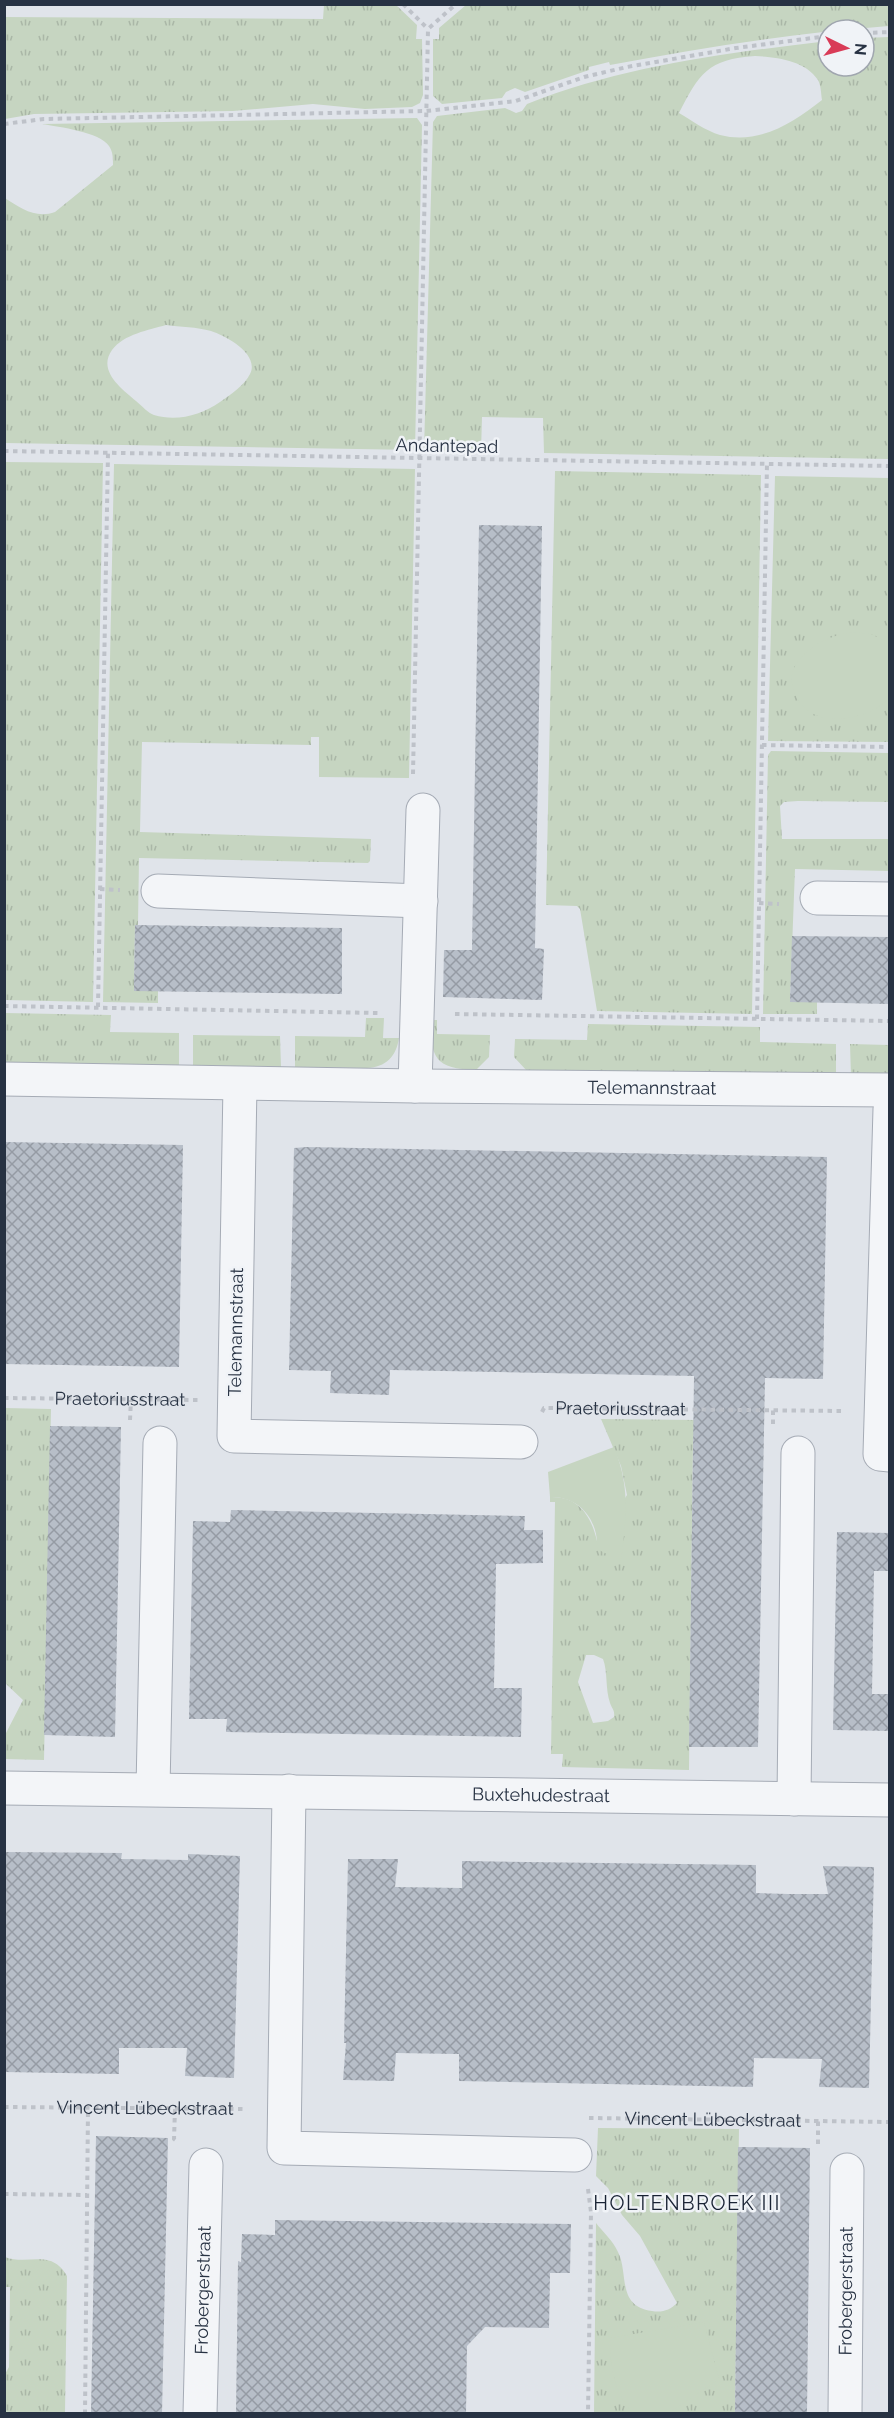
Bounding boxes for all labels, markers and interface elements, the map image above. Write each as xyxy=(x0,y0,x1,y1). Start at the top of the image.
north arrow xyxy=(816,18,876,78)
text: N xyxy=(850,42,870,56)
street label: Andantepad xyxy=(396,434,498,457)
street label: Telemannstraat xyxy=(587,1076,717,1099)
street label: Telemannstraat xyxy=(224,1267,247,1397)
street label: Praetoriusstraat xyxy=(55,1388,185,1410)
street label: Praetoriusstraat xyxy=(555,1397,686,1419)
street label: Buxtehudestraat xyxy=(472,1783,610,1806)
street label: Vincent Lübeckstraat xyxy=(56,2096,234,2119)
street label: Vincent Lübeckstraat xyxy=(624,2107,802,2131)
district label: HOLTENBROEK III xyxy=(593,2191,781,2215)
street label: Frobergerstraat xyxy=(190,2225,215,2355)
street label: Frobergerstraat xyxy=(834,2226,857,2356)

